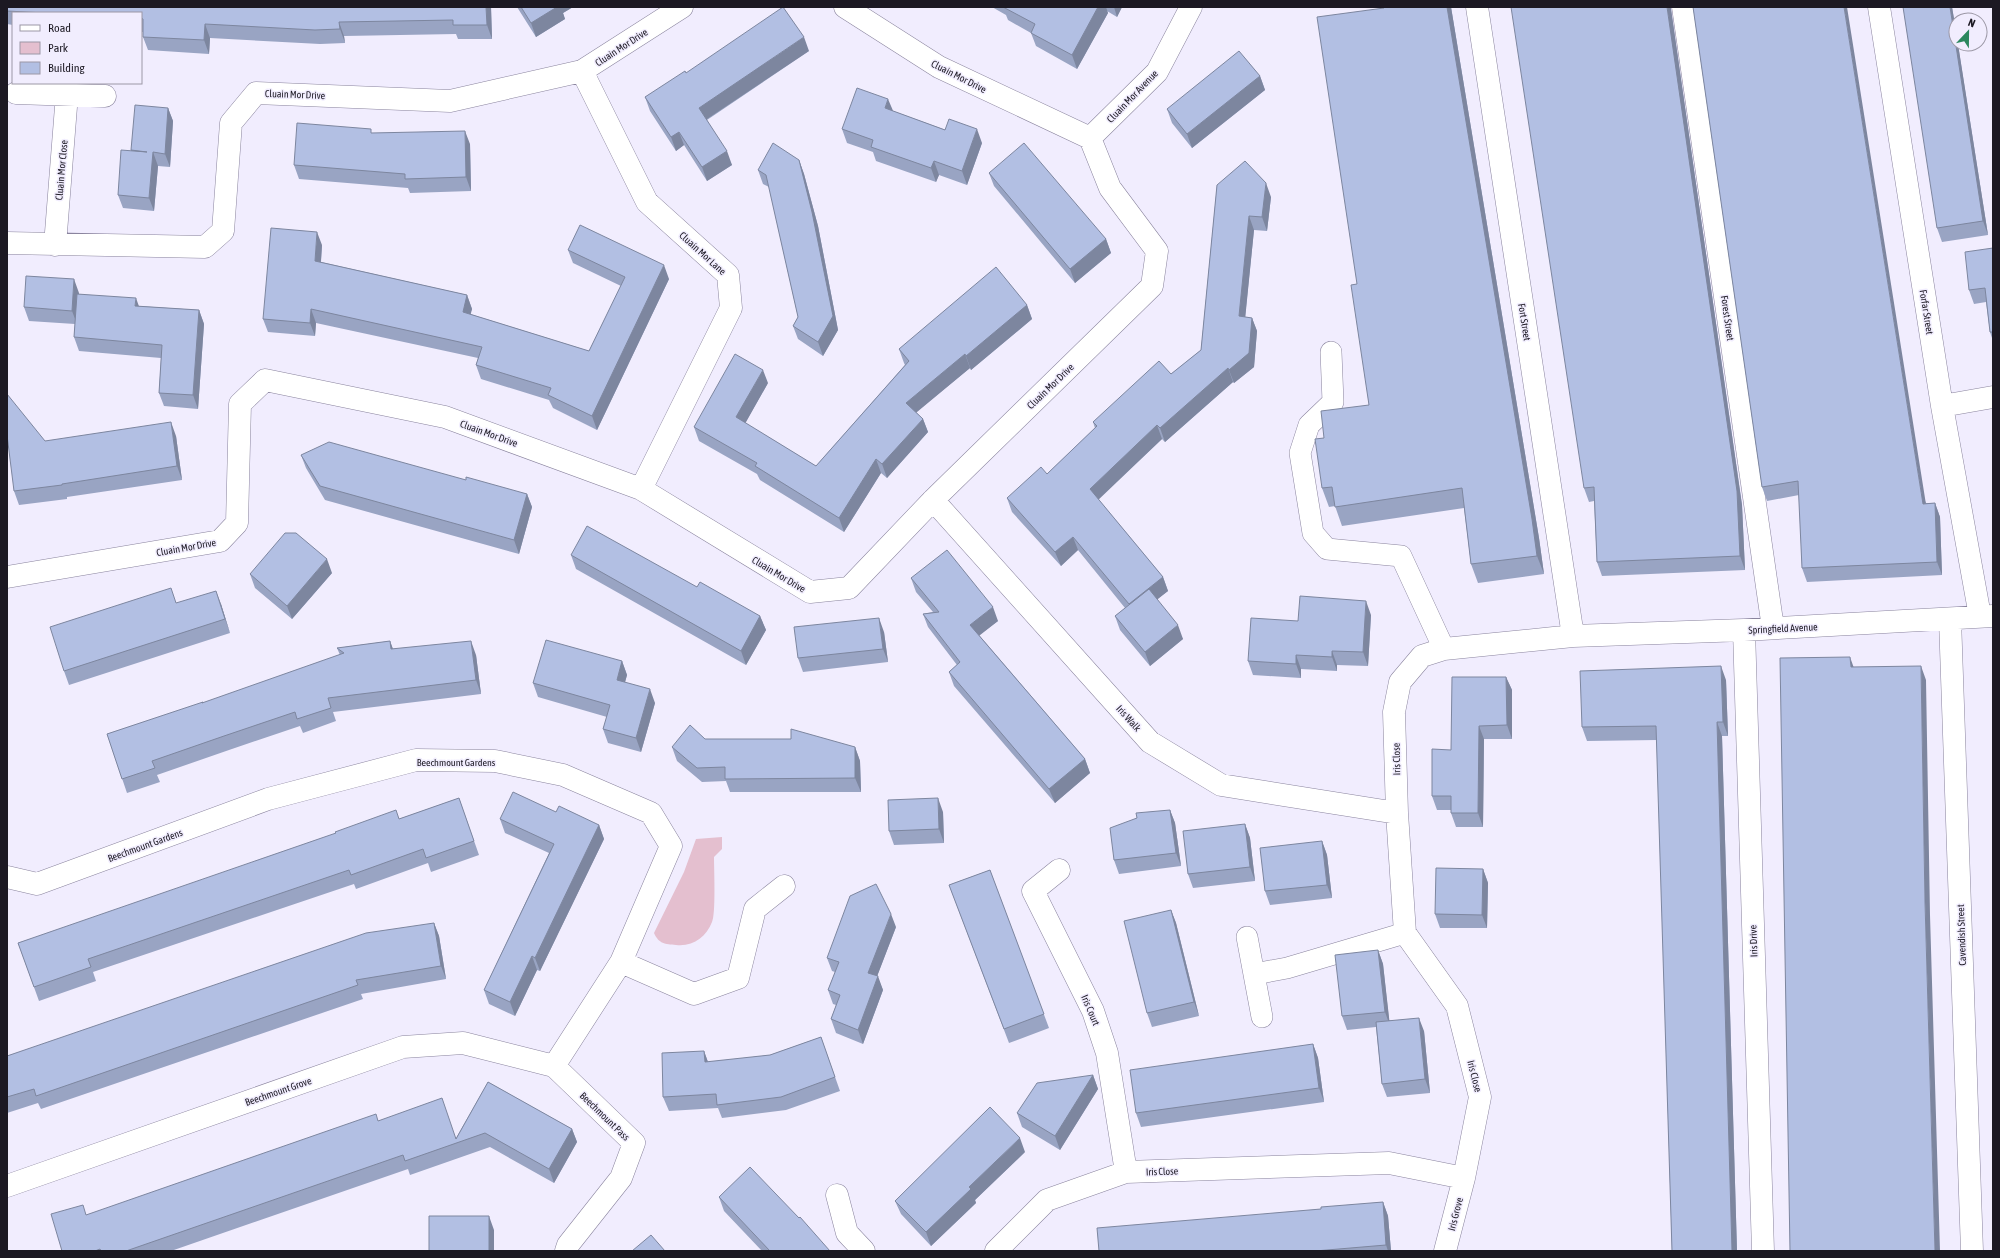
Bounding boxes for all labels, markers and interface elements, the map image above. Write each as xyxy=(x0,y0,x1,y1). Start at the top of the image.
legend xyxy=(12,12,142,84)
north arrow xyxy=(1948,12,1988,52)
text: N xyxy=(1966,16,1977,30)
text: Road xyxy=(48,21,71,35)
street label: Cluain Mor Drive xyxy=(593,26,650,68)
text: Park xyxy=(48,41,69,55)
street label: Cluain Mor Drive xyxy=(929,58,989,95)
text: Building xyxy=(48,61,86,75)
street label: Cluain Mor Avenue xyxy=(1105,68,1160,125)
street label: Cluain Mor Drive xyxy=(265,88,326,101)
street label: Cluain Mor Close xyxy=(53,139,70,201)
street label: Cluain Mor Lane xyxy=(677,230,729,277)
street label: Forfar Street xyxy=(1918,289,1935,335)
street label: Forest Street xyxy=(1719,295,1736,342)
street label: Fort Street xyxy=(1516,303,1533,342)
street label: Cluain Mor Drive xyxy=(1025,361,1076,411)
street label: Cluain Mor Drive xyxy=(459,418,519,449)
street label: Cluain Mor Drive xyxy=(155,537,217,558)
street label: Cluain Mor Drive xyxy=(750,554,808,595)
street label: Springfield Avenue xyxy=(1748,621,1818,636)
street label: Iris Walk xyxy=(1114,703,1144,734)
street label: Iris Close xyxy=(1391,742,1402,775)
street label: Beechmount Gardens xyxy=(417,757,496,768)
street label: Beechmount Gardens xyxy=(106,827,184,864)
street label: Cavendish Street xyxy=(1955,904,1968,966)
street label: Iris Drive xyxy=(1747,924,1760,957)
street label: Iris Court xyxy=(1079,993,1102,1027)
street label: Iris Close xyxy=(1465,1059,1484,1094)
street label: Beechmount Grove xyxy=(244,1075,313,1108)
street label: Beechmount Pass xyxy=(578,1090,632,1143)
street label: Iris Close xyxy=(1146,1165,1179,1178)
street label: Iris Grove xyxy=(1446,1196,1465,1232)

